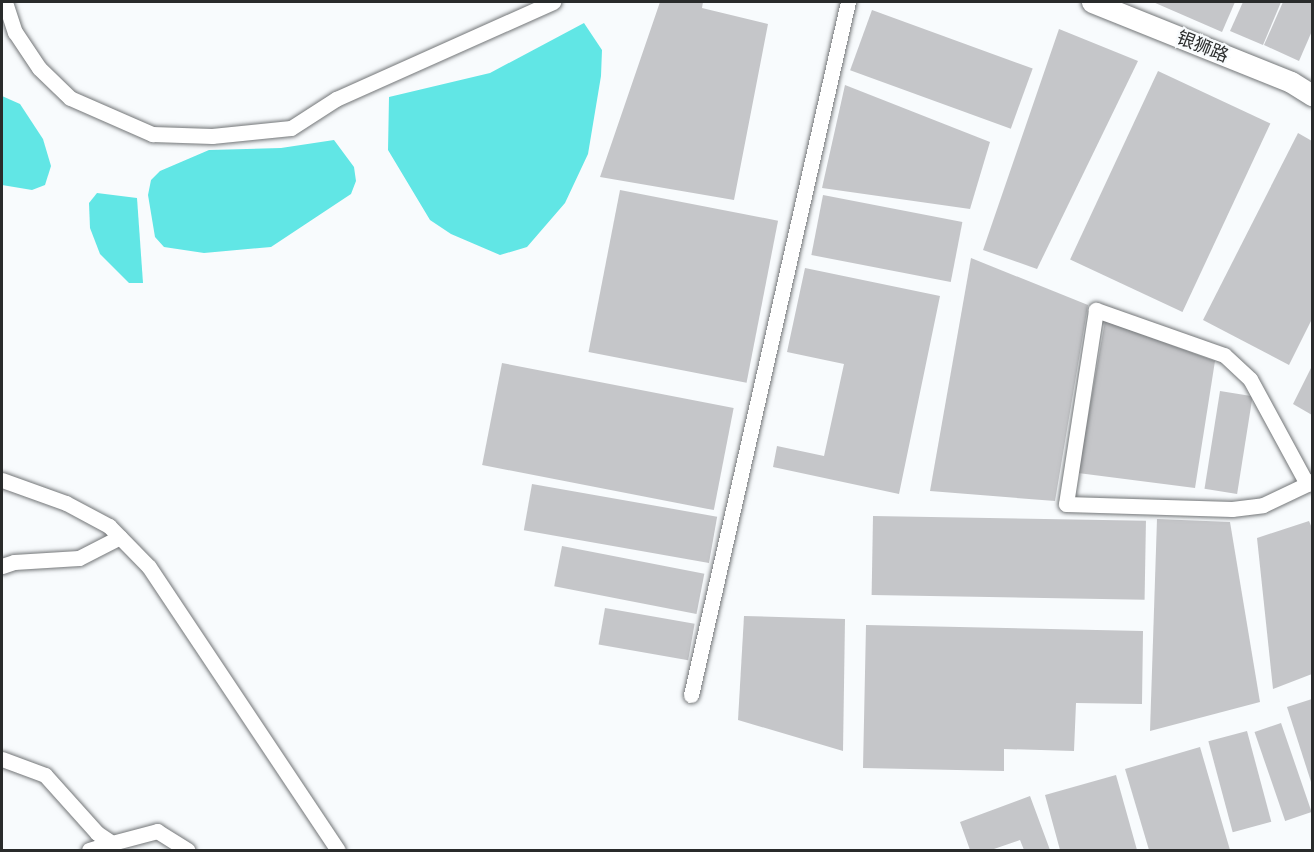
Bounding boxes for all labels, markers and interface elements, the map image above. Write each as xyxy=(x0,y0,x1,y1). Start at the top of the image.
street label: 银狮路 xyxy=(1174,26,1232,66)

